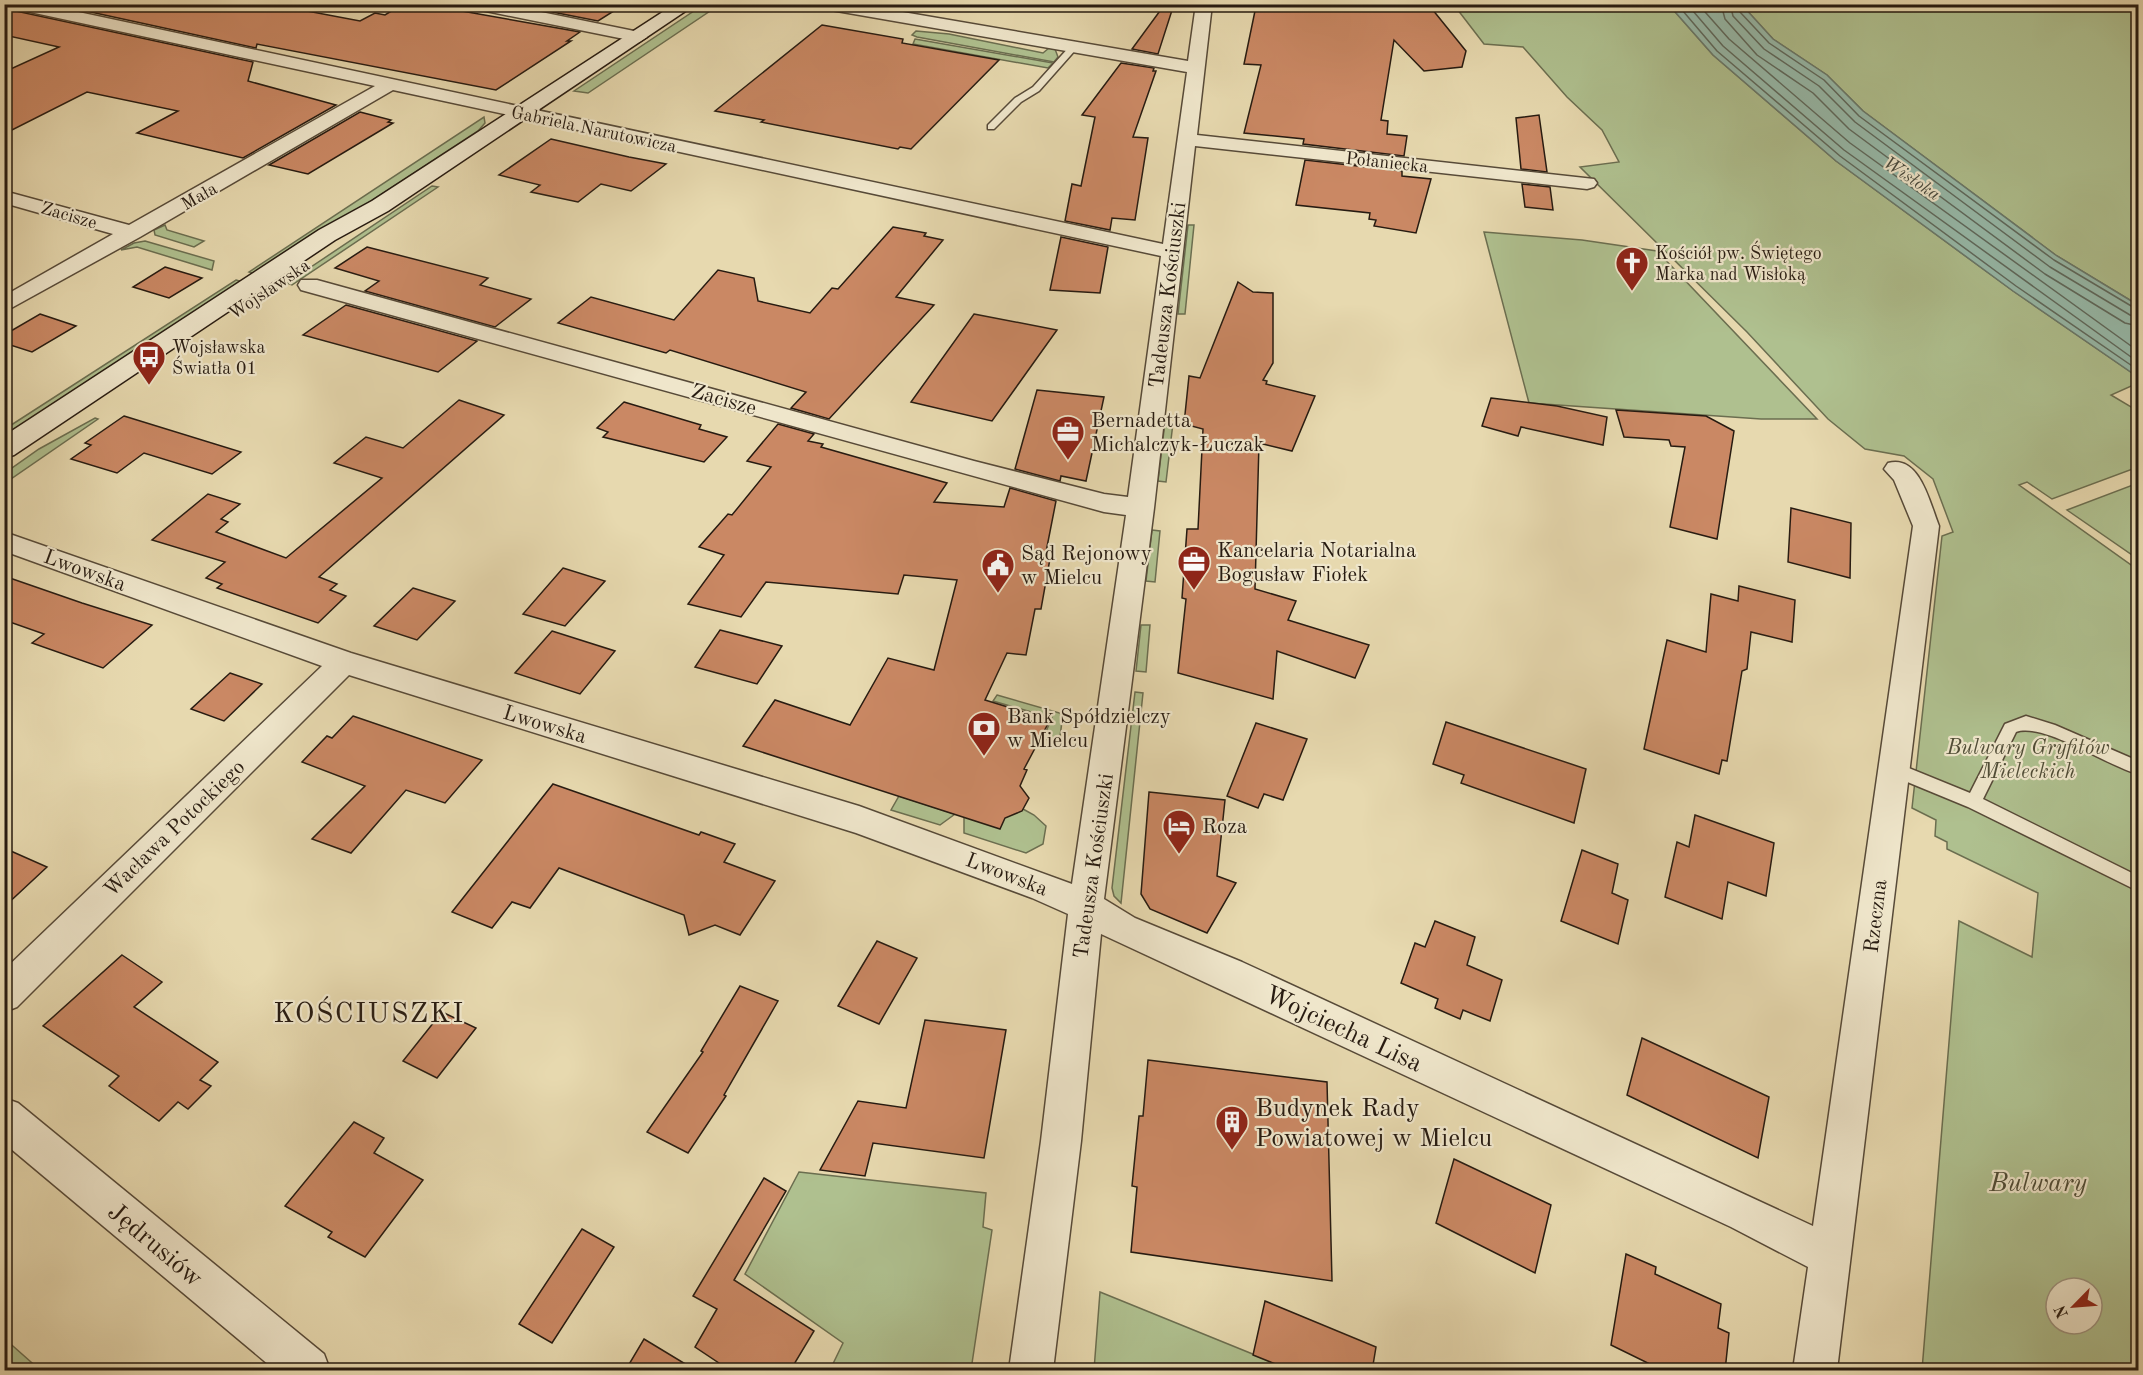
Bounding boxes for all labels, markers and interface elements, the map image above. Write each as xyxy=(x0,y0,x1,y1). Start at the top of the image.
street label: Gabriela Narutowicza xyxy=(509,104,678,156)
street label: Połaniecka xyxy=(1345,150,1429,176)
water label: Wisłoka xyxy=(1880,153,1943,204)
street label: Mała xyxy=(179,180,220,214)
street label: Zacisze xyxy=(39,199,99,233)
street label: Tadeusza Kościuszki xyxy=(1147,201,1190,389)
place label: Kościół pw. Świętego Marka nad Wisłoką xyxy=(1655,240,1822,284)
church icon: Kościół pw. Świętego Marka nad Wisłoką xyxy=(1614,245,1650,292)
street label: Wojsławska xyxy=(226,256,313,323)
bus stop icon: Wojsławska Światła 01 xyxy=(131,339,167,386)
place label: Wojsławska Światła 01 xyxy=(172,339,266,378)
street label: Zacisze xyxy=(689,381,759,420)
place label: Bernadetta Michalczyk-Łuczak xyxy=(1091,411,1265,456)
office icon: Bernadetta Michalczyk-Łuczak xyxy=(1050,414,1086,461)
place label: Kancelaria Notarialna Bogusław Fiołek xyxy=(1217,541,1416,586)
place label: Sąd Rejonowy w Mielcu xyxy=(1021,544,1152,589)
office icon: Kancelaria Notarialna Bogusław Fiołek xyxy=(1176,544,1212,591)
street label: Lwowska xyxy=(40,547,129,596)
public building icon: Sąd Rejonowy w Mielcu xyxy=(980,547,1016,594)
street label: Lwowska xyxy=(500,703,589,748)
place label: Bank Spółdzielczy w Mielcu xyxy=(1007,707,1171,752)
bank icon: Bank Spółdzielczy w Mielcu xyxy=(966,710,1002,757)
park label: Bulwary Gryfitów Mieleckich xyxy=(1946,738,2109,783)
street label: Wacława Potockiego xyxy=(101,757,249,901)
street label: Tadeusza Kościuszki xyxy=(1071,772,1118,960)
hotel icon: Roza xyxy=(1161,808,1197,855)
place label: Roza xyxy=(1202,817,1247,838)
street label: Lwowska xyxy=(962,850,1050,901)
street label: Rzeczna xyxy=(1862,878,1891,954)
street label: Wojciecha Lisa xyxy=(1260,982,1426,1078)
district label: KOŚCIUSZKI xyxy=(273,996,465,1029)
place label: Budynek Rady Powiatowej w Mielcu xyxy=(1255,1096,1492,1152)
building icon: Budynek Rady Powiatowej w Mielcu xyxy=(1214,1104,1250,1151)
park label: Bulwary xyxy=(1988,1171,2087,1197)
street label: Jędrusiów xyxy=(102,1199,207,1292)
north arrow xyxy=(2044,1276,2104,1336)
text: N xyxy=(2052,1302,2072,1320)

